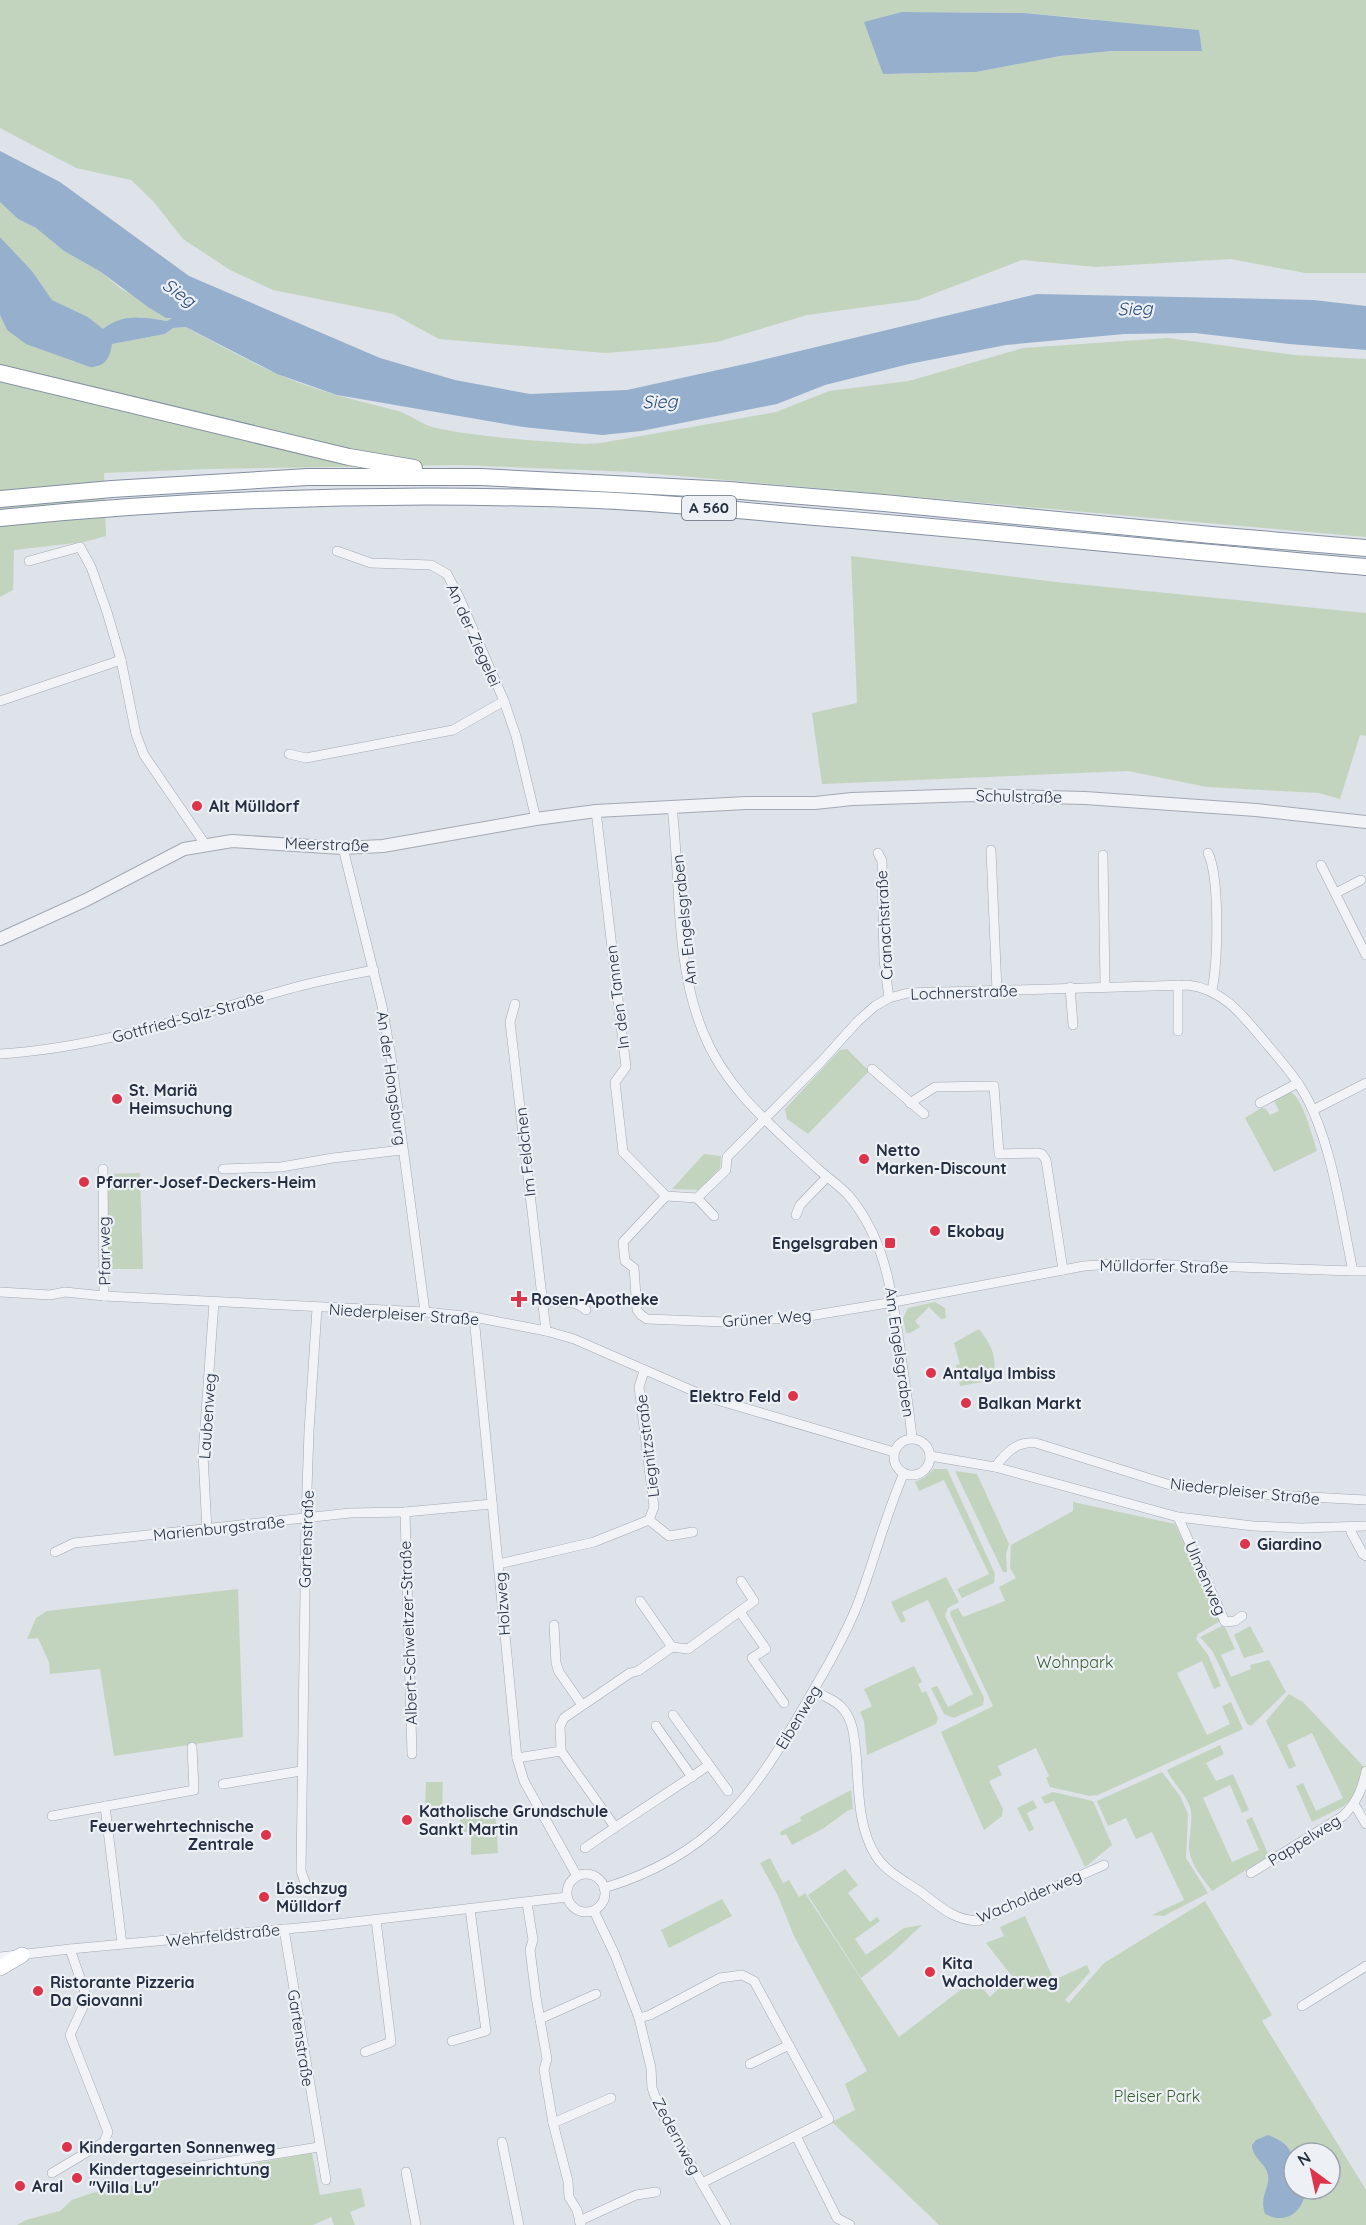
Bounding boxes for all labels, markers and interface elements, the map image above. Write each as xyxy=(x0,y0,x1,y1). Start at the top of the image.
water label: Sieg xyxy=(158,273,202,313)
water label: Sieg xyxy=(1117,296,1155,321)
water label: Sieg xyxy=(642,389,680,414)
road number: A 560 xyxy=(682,496,736,520)
street label: An der Ziegelei xyxy=(442,580,506,690)
street label: Schulstraße xyxy=(976,785,1062,807)
place label: Alt Mülldorf xyxy=(209,796,299,816)
marker: Alt Mülldorf xyxy=(190,799,204,813)
street label: Meerstraße xyxy=(284,833,370,855)
street label: Am Engelsgraben xyxy=(667,854,701,986)
street label: Cranachstraße xyxy=(871,870,897,980)
street label: In den Tannen xyxy=(601,944,633,1050)
street label: Lochnerstraße xyxy=(910,980,1018,1004)
street label: Gottfried-Salz-Straße xyxy=(110,987,266,1047)
street label: An der Hongsburg xyxy=(373,1009,411,1147)
place label: St. Mariä Heimsuchung xyxy=(129,1080,232,1118)
marker: St. Mariä Heimsuchung xyxy=(110,1092,124,1106)
street label: Im Feldchen xyxy=(510,1106,540,1198)
place label: Netto Marken-Discount xyxy=(876,1140,1007,1178)
marker: Netto Marken-Discount xyxy=(857,1152,871,1166)
place label: Pfarrer-Josef-Deckers-Heim xyxy=(96,1172,316,1192)
marker: Pfarrer-Josef-Deckers-Heim xyxy=(77,1175,91,1189)
street label: Pfarrweg xyxy=(93,1216,115,1286)
place label: Ekobay xyxy=(947,1221,1004,1241)
marker: Ekobay xyxy=(928,1224,942,1238)
place label: Engelsgraben xyxy=(772,1233,878,1253)
marker: Engelsgraben xyxy=(883,1236,897,1250)
street label: Mülldorfer Straße xyxy=(1100,1255,1228,1277)
street label: Am Engelsgraben xyxy=(881,1286,919,1418)
place label: Rosen-Apotheke xyxy=(531,1289,659,1309)
marker: Rosen-Apotheke xyxy=(512,1292,526,1306)
street label: Niederpleiser Straße xyxy=(328,1299,480,1329)
street label: Grüner Weg xyxy=(722,1305,812,1331)
place label: Antalya Imbiss xyxy=(943,1363,1056,1383)
marker: Antalya Imbiss xyxy=(924,1366,938,1380)
street label: Laubenweg xyxy=(194,1372,220,1460)
place label: Elektro Feld xyxy=(689,1386,781,1406)
marker: Elektro Feld xyxy=(786,1389,800,1403)
street label: Liegnitzstraße xyxy=(631,1393,663,1499)
place label: Balkan Markt xyxy=(978,1393,1082,1413)
marker: Balkan Markt xyxy=(959,1396,973,1410)
street label: Niederpleiser Straße xyxy=(1169,1473,1321,1509)
street label: Gartenstraße xyxy=(294,1490,318,1588)
street label: Marienburgstraße xyxy=(152,1511,286,1545)
place label: Giardino xyxy=(1257,1534,1322,1554)
marker: Giardino xyxy=(1238,1537,1252,1551)
street label: Ulmenweg xyxy=(1181,1538,1231,1618)
street label: Albert-Schweitzer-Straße xyxy=(395,1540,421,1726)
street label: Holzweg xyxy=(490,1572,514,1636)
park label: Wohnpark xyxy=(1036,1652,1114,1672)
street label: Eibenweg xyxy=(771,1681,825,1753)
place label: Katholische Grundschule Sankt Martin xyxy=(419,1801,608,1839)
street label: Pappelweg xyxy=(1264,1810,1344,1870)
marker: Katholische Grundschule Sankt Martin xyxy=(400,1813,414,1827)
place label: Feuerwehrtechnische Zentrale xyxy=(89,1816,254,1854)
marker: Feuerwehrtechnische Zentrale xyxy=(259,1828,273,1842)
street label: Wacholderweg xyxy=(973,1865,1085,1927)
place label: Löschzug Mülldorf xyxy=(276,1878,348,1916)
marker: Löschzug Mülldorf xyxy=(257,1890,271,1904)
street label: Wehrfeldstraße xyxy=(165,1919,281,1951)
place label: Kita Wacholderweg xyxy=(942,1953,1058,1991)
marker: Kita Wacholderweg xyxy=(923,1965,937,1979)
place label: Ristorante Pizzeria Da Giovanni xyxy=(50,1972,195,2010)
marker: Ristorante Pizzeria Da Giovanni xyxy=(31,1984,45,1998)
street label: Gartenstraße xyxy=(283,1988,319,2088)
park label: Pleiser Park xyxy=(1114,2086,1200,2106)
street label: Zedernweg xyxy=(648,2094,706,2178)
place label: Kindergarten Sonnenweg xyxy=(79,2137,275,2157)
marker: Kindergarten Sonnenweg xyxy=(60,2140,74,2154)
north arrow xyxy=(1282,2141,1342,2201)
text: N xyxy=(1293,2147,1314,2170)
place label: Kindertageseinrichtung "Villa Lu" xyxy=(89,2159,270,2197)
marker: Kindertageseinrichtung "Villa Lu" xyxy=(70,2171,84,2185)
place label: Aral xyxy=(32,2176,63,2196)
marker: Aral xyxy=(13,2179,27,2193)

